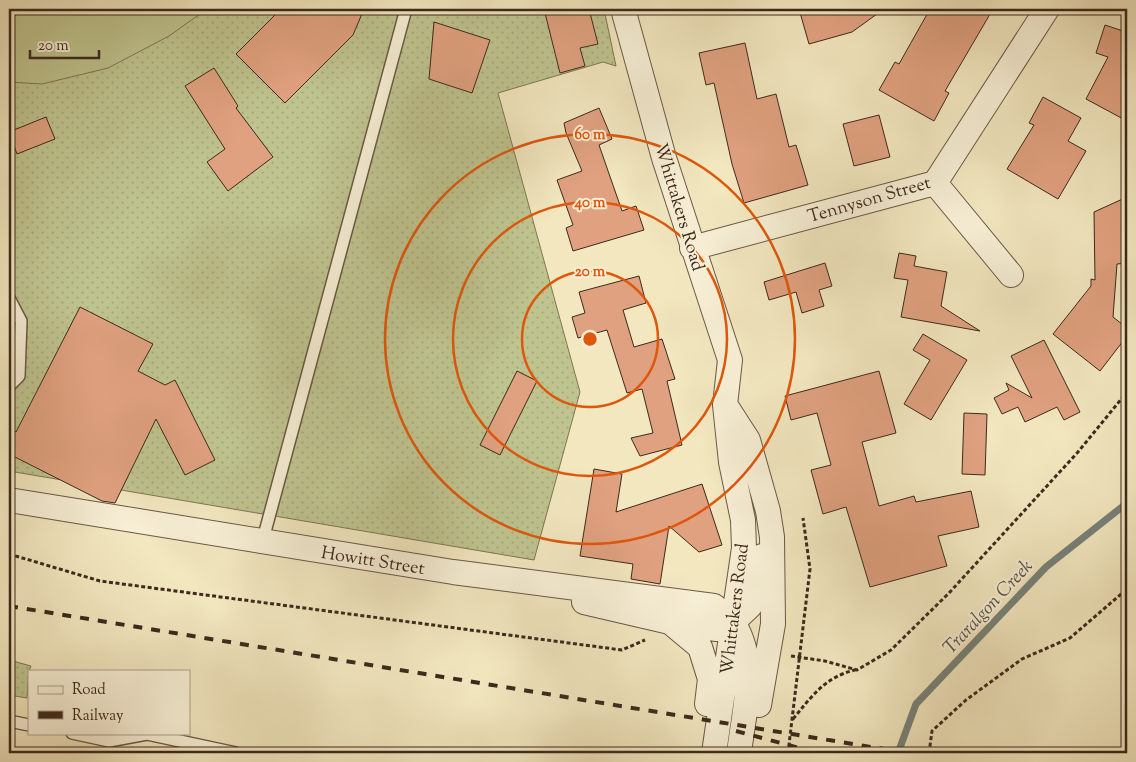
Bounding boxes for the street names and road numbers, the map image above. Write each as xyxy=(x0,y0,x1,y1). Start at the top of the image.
street label: Whittakers Road xyxy=(646,141,710,275)
street label: Tennyson Street xyxy=(805,171,934,231)
street label: Howitt Street xyxy=(319,541,426,583)
street label: Whittakers Road xyxy=(715,542,757,676)

